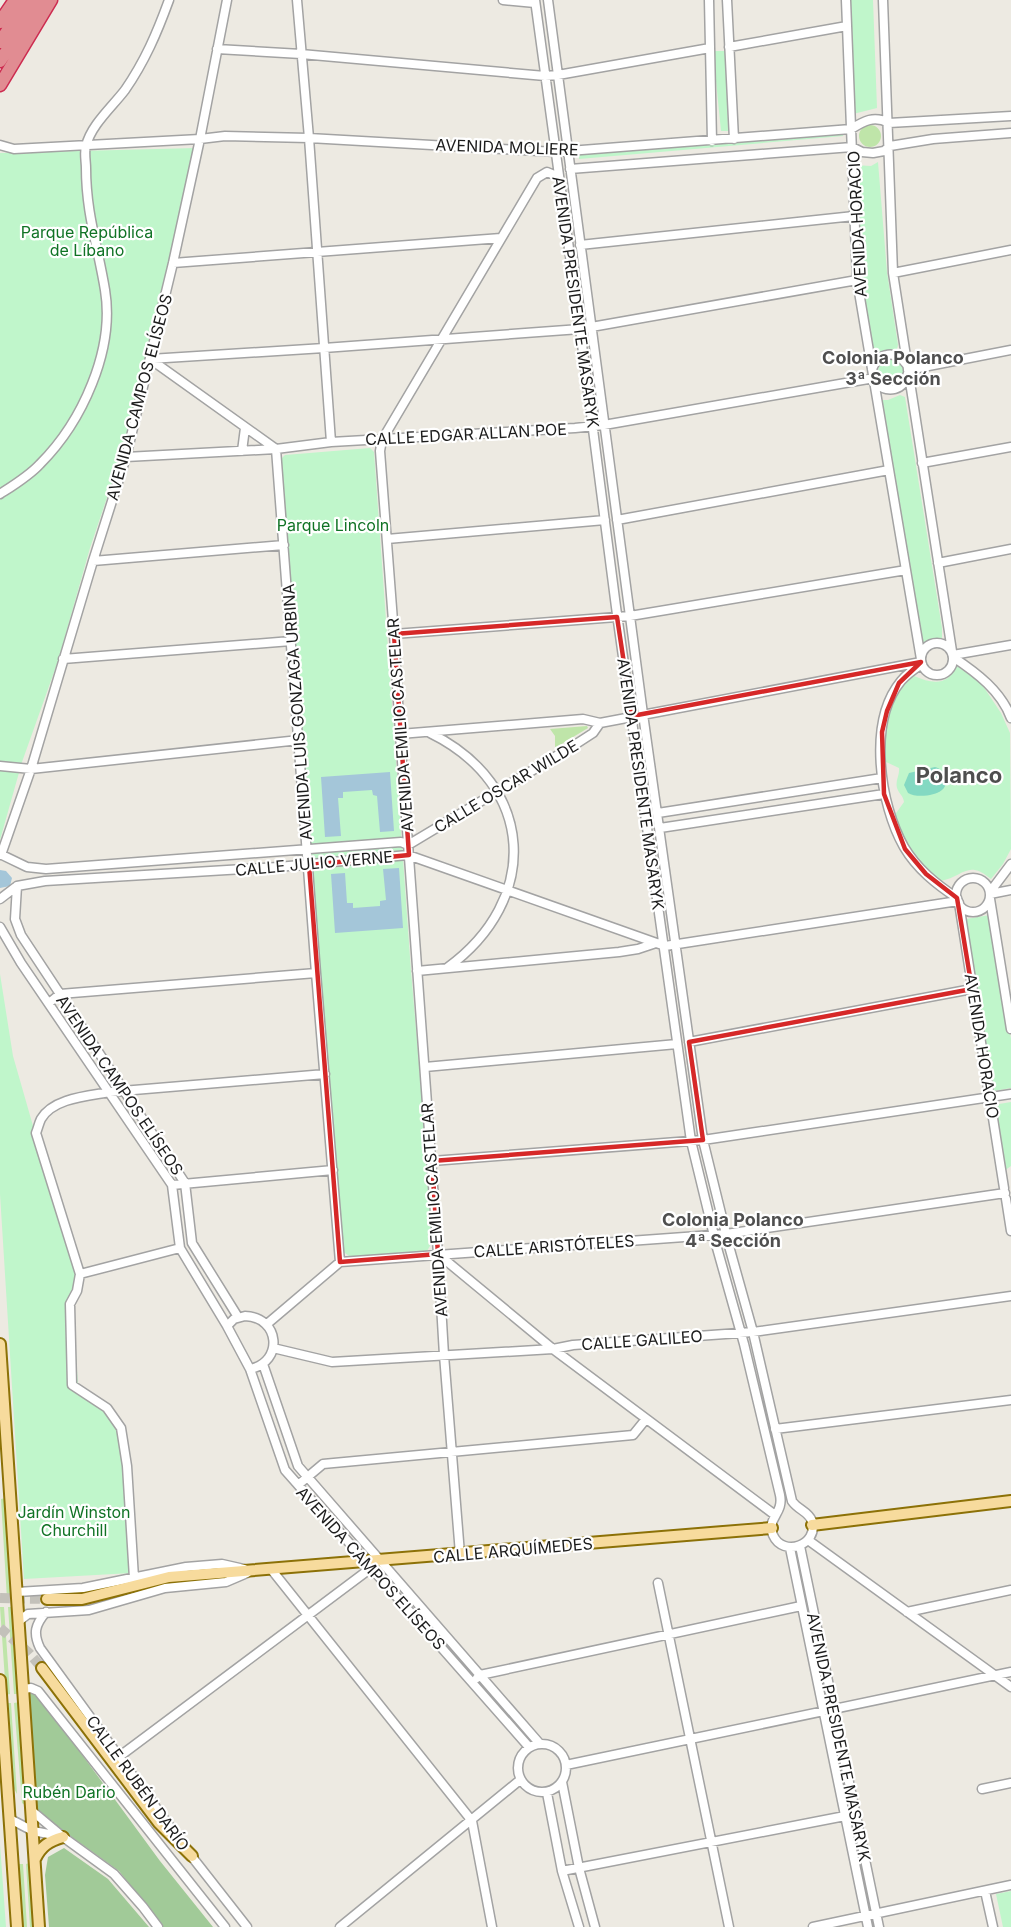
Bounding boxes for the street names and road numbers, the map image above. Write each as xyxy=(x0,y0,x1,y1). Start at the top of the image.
street label: AVENIDA MOLIERE xyxy=(435,135,579,159)
street label: AVENIDA HORACIO xyxy=(843,150,871,298)
street label: AVENIDA PRESIDENTE MASARYK xyxy=(548,175,604,429)
street label: AVENIDA CAMPOS ELÍSEOS xyxy=(102,292,176,502)
street label: CALLE EDGAR ALLAN POE xyxy=(365,419,567,449)
street label: AVENIDA LUIS GONZAGA URBINA xyxy=(278,583,316,841)
street label: AVENIDA EMILIO CASTELAR xyxy=(383,617,417,833)
street label: AVENIDA PRESIDENTE MASARYK xyxy=(613,657,669,911)
street label: CALLE OSCAR WILDE xyxy=(430,735,582,837)
street label: CALLE JULIO VERNE xyxy=(234,846,394,880)
street label: AVENIDA HORACIO xyxy=(961,972,1003,1120)
street label: AVENIDA CAMPOS ELÍSEOS xyxy=(52,991,188,1179)
street label: AVENIDA EMILIO CASTELAR xyxy=(417,1102,451,1318)
street label: CALLE ARISTÓTELES xyxy=(473,1230,635,1262)
street label: CALLE GALILEO xyxy=(581,1326,703,1354)
street label: AVENIDA CAMPOS ELÍSEOS xyxy=(292,1482,450,1654)
street label: CALLE ARQUÍMEDES xyxy=(432,1533,594,1567)
street label: AVENIDA PRESIDENTE MASARYK xyxy=(803,1611,875,1864)
street label: CALLE RUBÉN DARÍO xyxy=(82,1711,194,1855)

